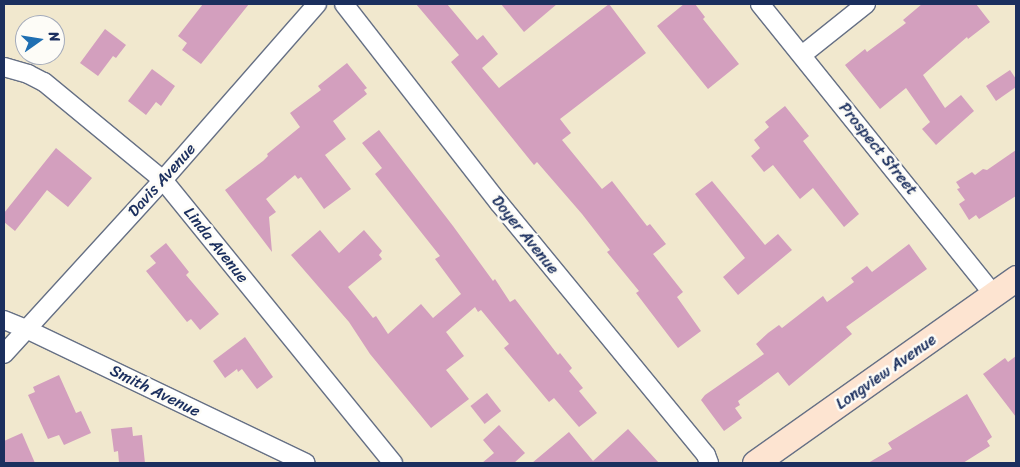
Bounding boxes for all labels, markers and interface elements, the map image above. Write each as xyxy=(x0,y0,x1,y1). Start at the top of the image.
north arrow xyxy=(15,15,65,65)
text: N xyxy=(41,29,67,44)
street label: Prospect Street xyxy=(835,99,921,199)
street label: Davis Avenue xyxy=(124,139,200,221)
street label: Doyer Avenue xyxy=(487,192,563,278)
street label: Linda Avenue xyxy=(180,203,252,287)
street label: Longview Avenue xyxy=(832,330,940,414)
street label: Smith Avenue xyxy=(107,361,203,421)

